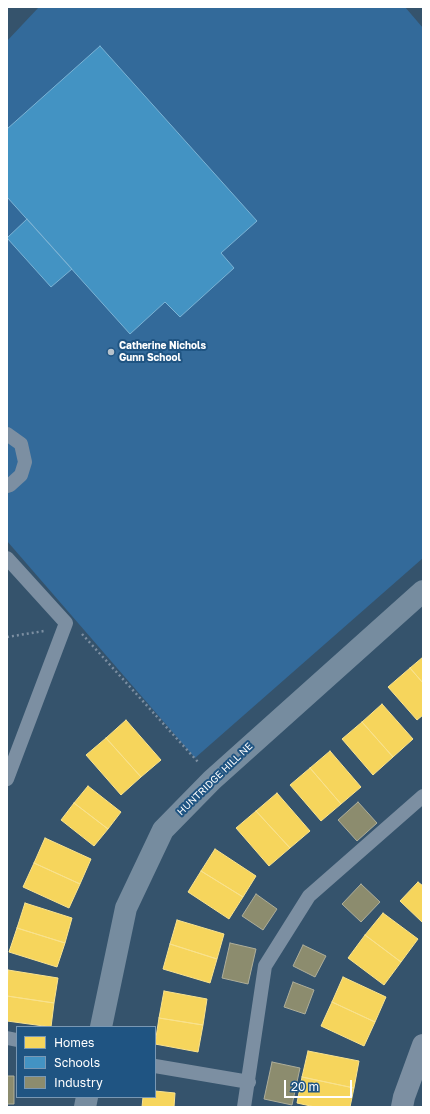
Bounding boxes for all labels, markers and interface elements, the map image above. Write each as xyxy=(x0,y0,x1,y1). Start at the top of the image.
place label: Catherine Nichols Gunn School xyxy=(119,340,206,364)
marker: Catherine Nichols Gunn School xyxy=(106,347,116,357)
street label: HUNTRIDGE HILL NE xyxy=(175,740,255,818)
legend xyxy=(16,1026,156,1098)
text: Homes xyxy=(54,1035,94,1050)
text: Schools xyxy=(54,1055,100,1070)
scale bar xyxy=(286,1072,354,1098)
text: Industry xyxy=(54,1075,103,1090)
text: 20 m xyxy=(291,1079,319,1094)

